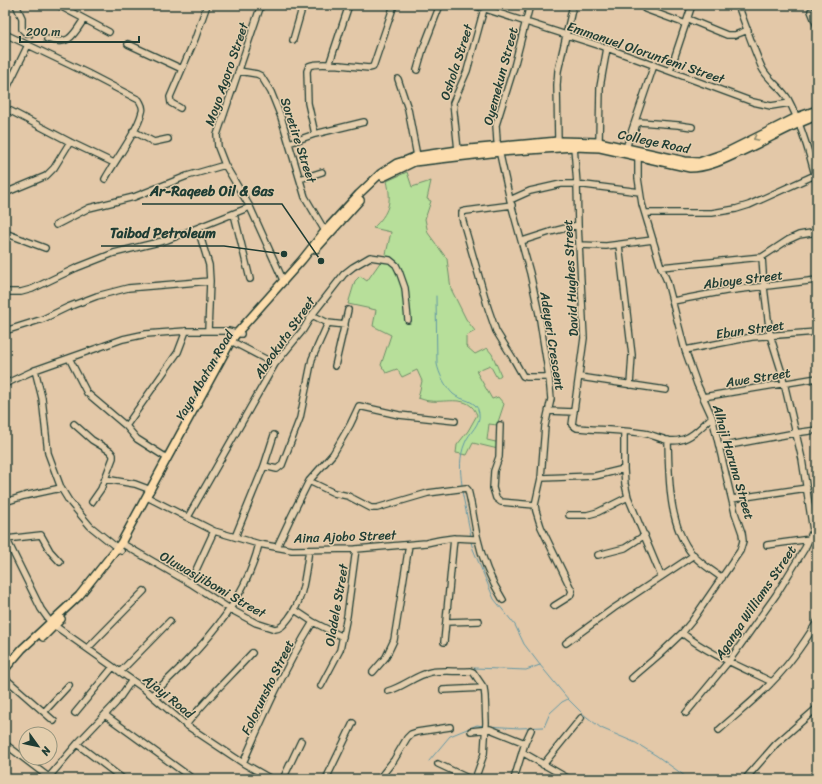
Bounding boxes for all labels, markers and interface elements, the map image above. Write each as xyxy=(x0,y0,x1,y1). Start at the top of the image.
street label: Emmanuel Olorunfemi Street xyxy=(564,15,728,91)
scale bar xyxy=(20,18,139,44)
street label: Moyo Agoro Street xyxy=(198,19,255,129)
street label: Oshola Street xyxy=(433,20,480,103)
text: 200 m xyxy=(26,21,60,43)
street label: Oyemekun Street xyxy=(476,24,525,128)
street label: Soretire Street xyxy=(274,94,323,187)
street label: College Road xyxy=(616,123,693,161)
one-way arrow xyxy=(753,133,760,141)
callout: Ar-Raqeeb Oil & Gas xyxy=(142,178,282,204)
text: Ar-Raqeeb Oil & Gas xyxy=(149,179,275,204)
street label: David Hughes Street xyxy=(556,219,585,337)
callout: Taibod Petroleum xyxy=(101,220,224,246)
text: Taibod Petroleum xyxy=(110,221,216,246)
street label: Abioye Street xyxy=(701,263,784,296)
street label: Adeyeri Crescent xyxy=(533,289,572,392)
street label: Abeokuta Street xyxy=(247,291,322,384)
street label: Ebun Street xyxy=(714,313,786,346)
street label: Yaya Abatan Road xyxy=(169,325,240,425)
street label: Awe Street xyxy=(723,361,792,394)
street label: Alhaji Haruna Street xyxy=(706,401,761,523)
street label: Aina Ajobo Street xyxy=(292,523,397,550)
street label: Aganga Williams Street xyxy=(708,540,803,665)
street label: Oluwasijibomi Street xyxy=(155,545,271,625)
street label: Oladele Street xyxy=(318,561,355,648)
street label: Folorunsho Street xyxy=(234,635,301,739)
street label: Ajayi Road xyxy=(137,668,200,725)
north arrow xyxy=(18,726,58,766)
text: N xyxy=(36,742,57,760)

